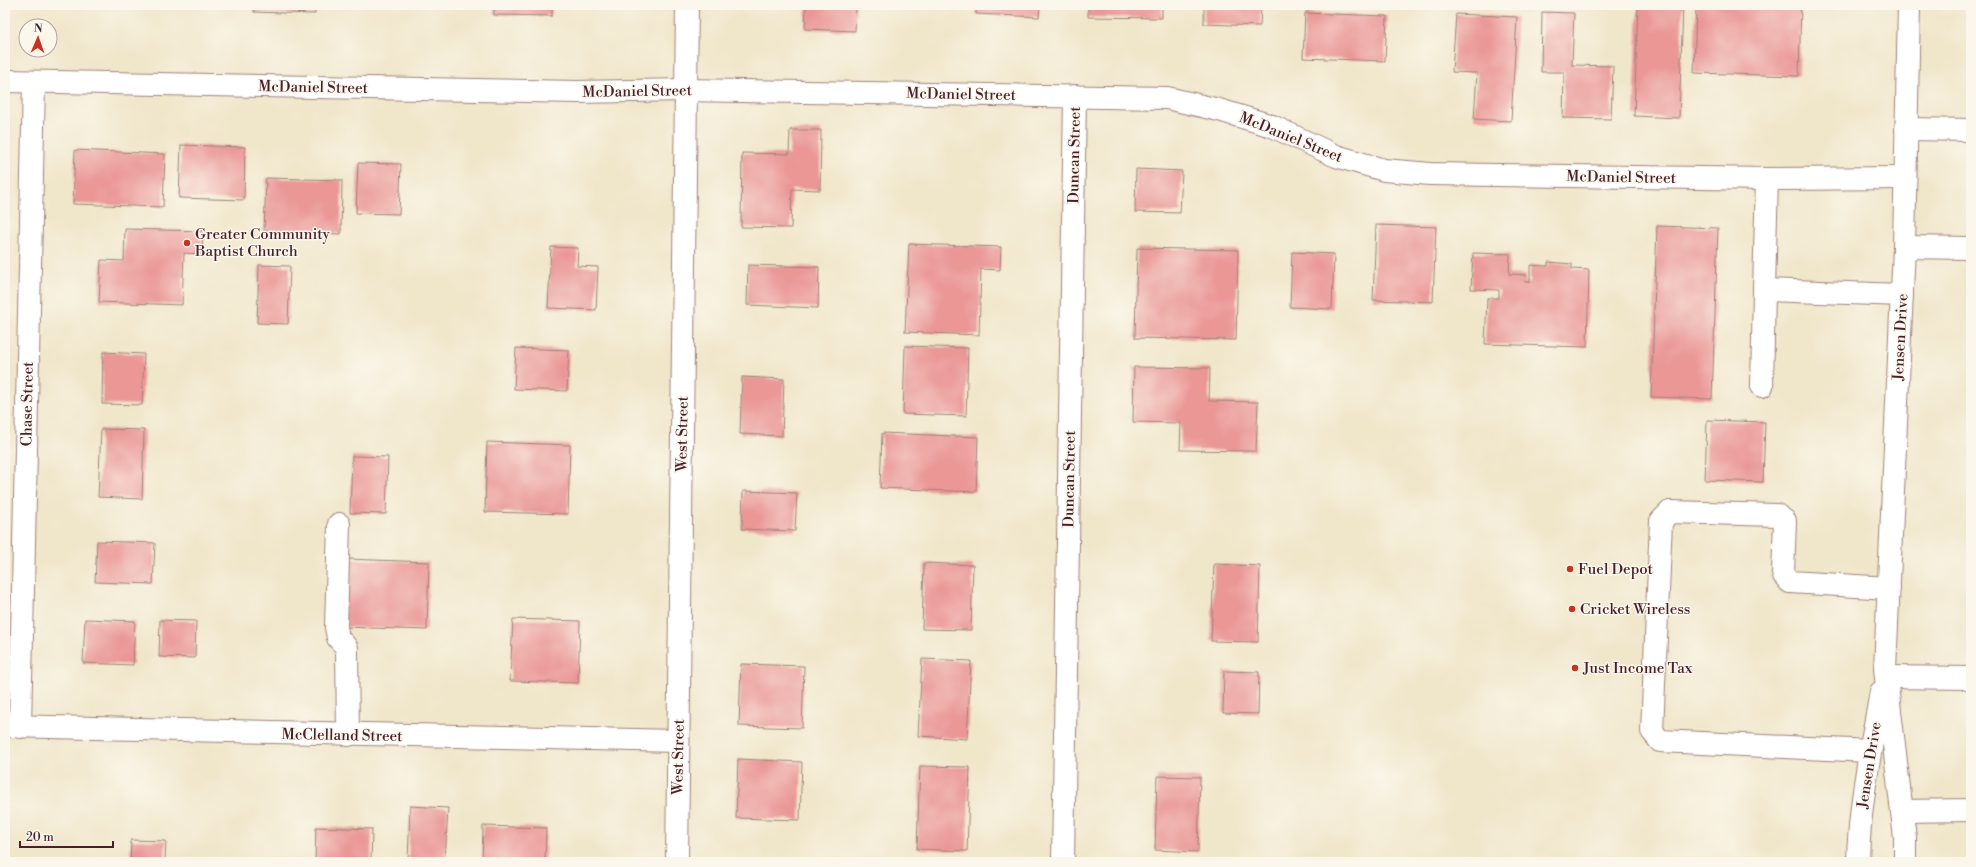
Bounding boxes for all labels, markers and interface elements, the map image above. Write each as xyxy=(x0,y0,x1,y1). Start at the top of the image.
north arrow xyxy=(18,18,58,58)
text: N xyxy=(34,22,43,36)
street label: McDaniel Street xyxy=(258,77,369,98)
street label: McDaniel Street xyxy=(582,81,693,102)
street label: McDaniel Street xyxy=(906,84,1017,105)
street label: Duncan Street xyxy=(1064,106,1085,204)
street label: McDaniel Street xyxy=(1236,108,1346,167)
street label: McDaniel Street xyxy=(1566,167,1677,188)
place label: Greater Community Baptist Church xyxy=(194,225,331,261)
marker: Greater Community Baptist Church xyxy=(182,238,192,248)
street label: Jensen Drive xyxy=(1889,293,1912,382)
street label: Chase Street xyxy=(17,361,38,447)
street label: West Street xyxy=(672,395,693,473)
street label: Duncan Street xyxy=(1059,430,1080,528)
place label: Fuel Depot xyxy=(1578,560,1654,579)
marker: Fuel Depot xyxy=(1565,564,1575,574)
place label: Cricket Wireless xyxy=(1580,600,1690,619)
marker: Cricket Wireless xyxy=(1567,604,1577,614)
place label: Just Income Tax xyxy=(1582,659,1693,678)
marker: Just Income Tax xyxy=(1570,663,1580,673)
street label: West Street xyxy=(668,718,689,796)
street label: Jensen Drive xyxy=(1853,720,1886,811)
street label: McClelland Street xyxy=(281,725,403,746)
scale bar xyxy=(20,823,113,849)
text: 20 m xyxy=(26,830,54,845)

